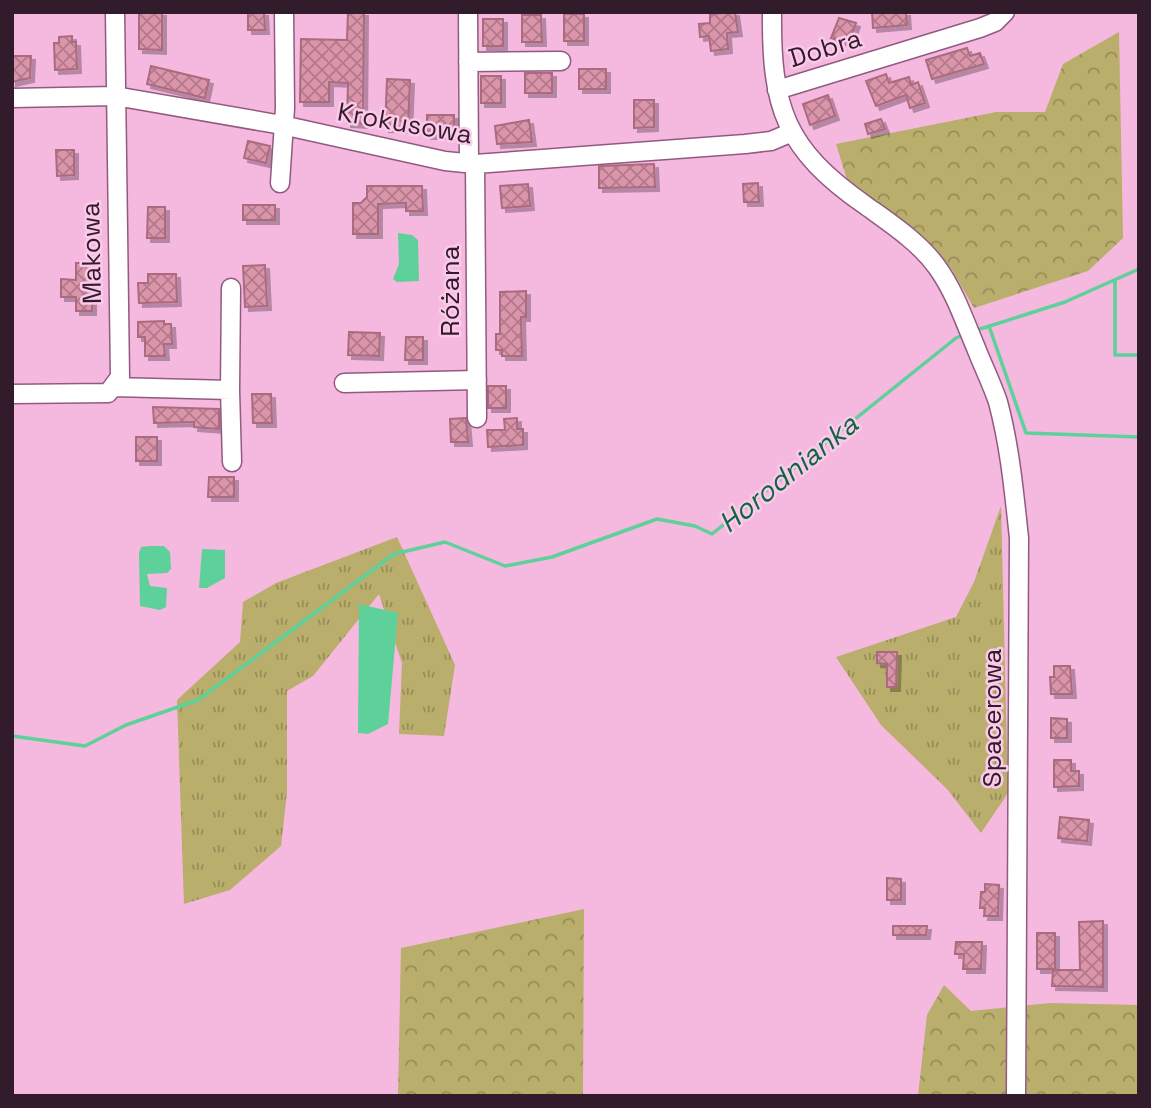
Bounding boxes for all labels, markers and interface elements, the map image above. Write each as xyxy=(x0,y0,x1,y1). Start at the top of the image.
street label: Dobra xyxy=(784,21,866,75)
street label: Krokusowa xyxy=(335,94,475,152)
street label: Makowa xyxy=(73,202,109,304)
street label: Różana xyxy=(433,245,467,337)
water label: Horodnianka xyxy=(711,405,866,540)
street label: Spacerowa xyxy=(975,648,1009,787)

